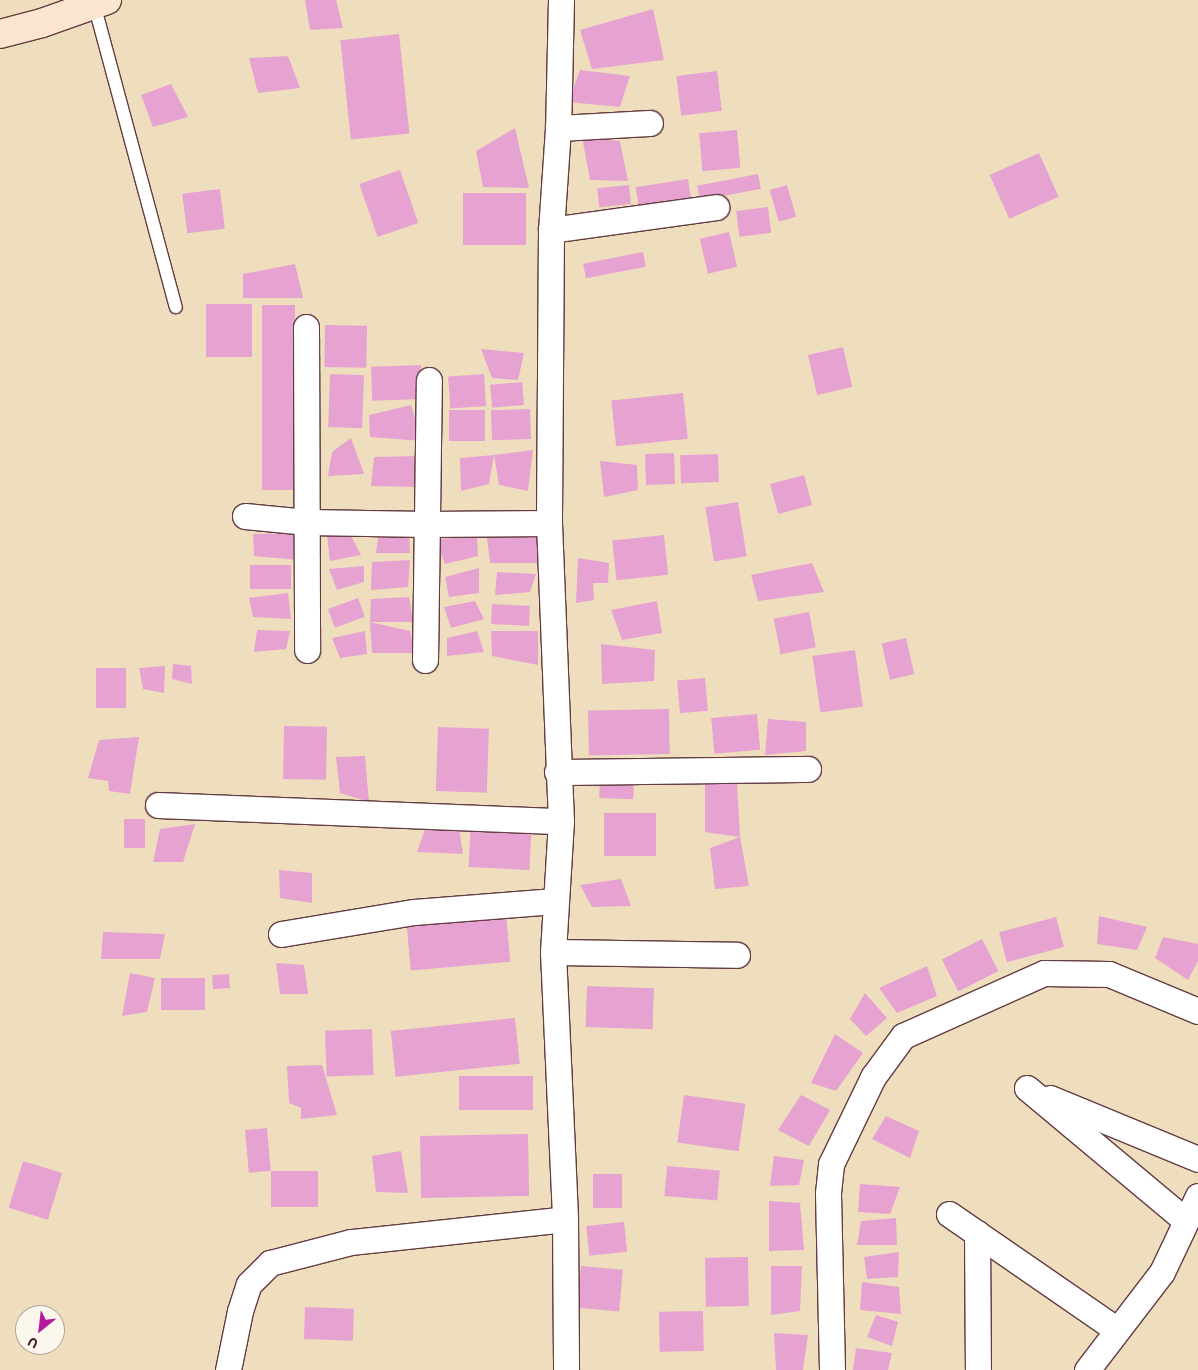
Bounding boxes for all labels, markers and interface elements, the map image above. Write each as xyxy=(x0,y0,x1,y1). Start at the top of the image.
north arrow xyxy=(15,1305,65,1355)
text: U xyxy=(25,1333,41,1352)

